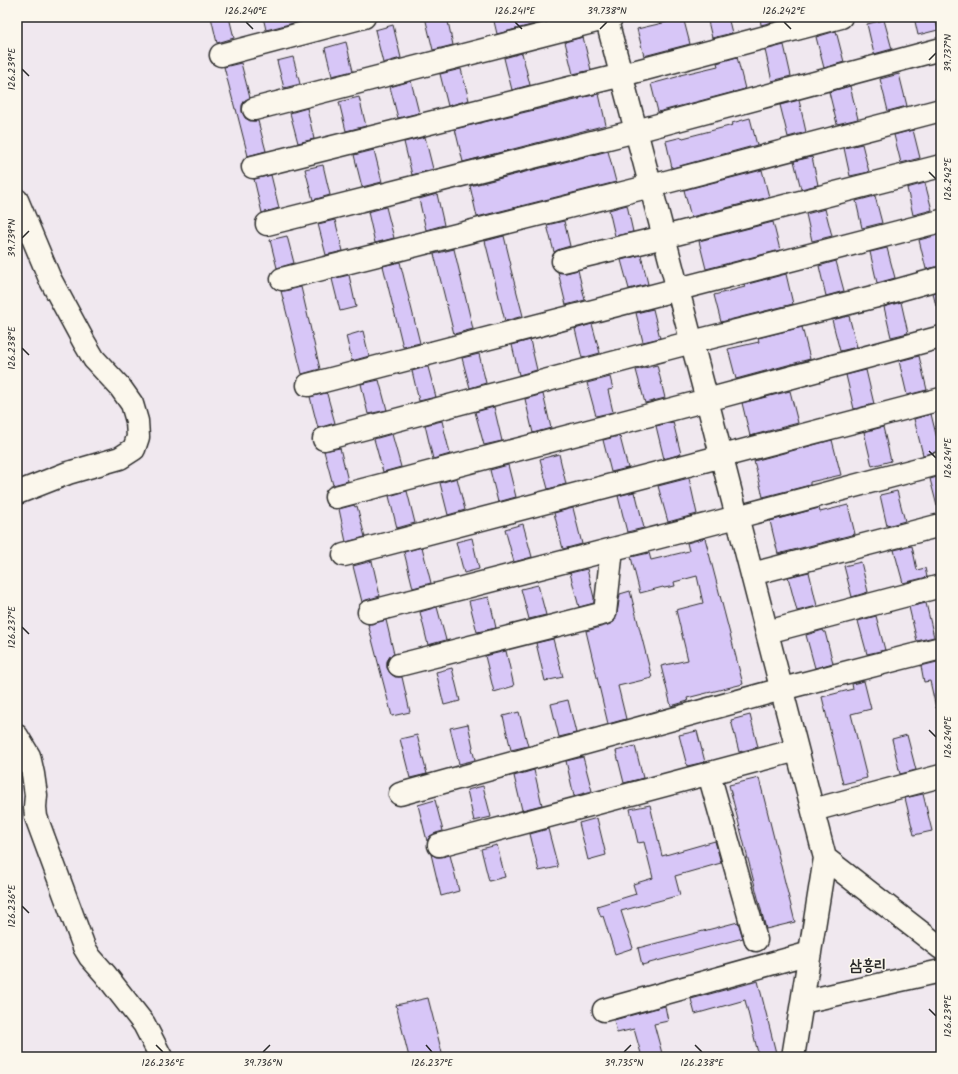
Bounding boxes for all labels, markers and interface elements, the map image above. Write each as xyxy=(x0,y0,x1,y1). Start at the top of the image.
text: 126.240°E xyxy=(225,3,268,19)
text: 126.241°E xyxy=(495,3,536,19)
text: 39.738°N xyxy=(587,3,627,19)
text: 126.242°E xyxy=(762,3,807,19)
text: 39.737°N xyxy=(940,34,956,72)
text: 126.239°E xyxy=(4,47,20,90)
text: 126.242°E xyxy=(940,156,956,201)
text: 39.739°N xyxy=(4,219,20,257)
text: 126.238°E xyxy=(4,325,20,370)
text: 126.241°E xyxy=(940,437,956,478)
text: 126.237°E xyxy=(4,605,20,648)
text: 126.240°E xyxy=(940,715,956,758)
text: 126.236°E xyxy=(4,883,20,928)
district label: 삼흥리 xyxy=(849,954,886,978)
text: 126.239°E xyxy=(940,994,956,1037)
text: 126.236°E xyxy=(141,1055,186,1071)
text: 39.736°N xyxy=(244,1055,283,1071)
text: 126.237°E xyxy=(411,1055,454,1071)
text: 39.735°N xyxy=(605,1055,644,1071)
text: 126.238°E xyxy=(680,1055,725,1071)

